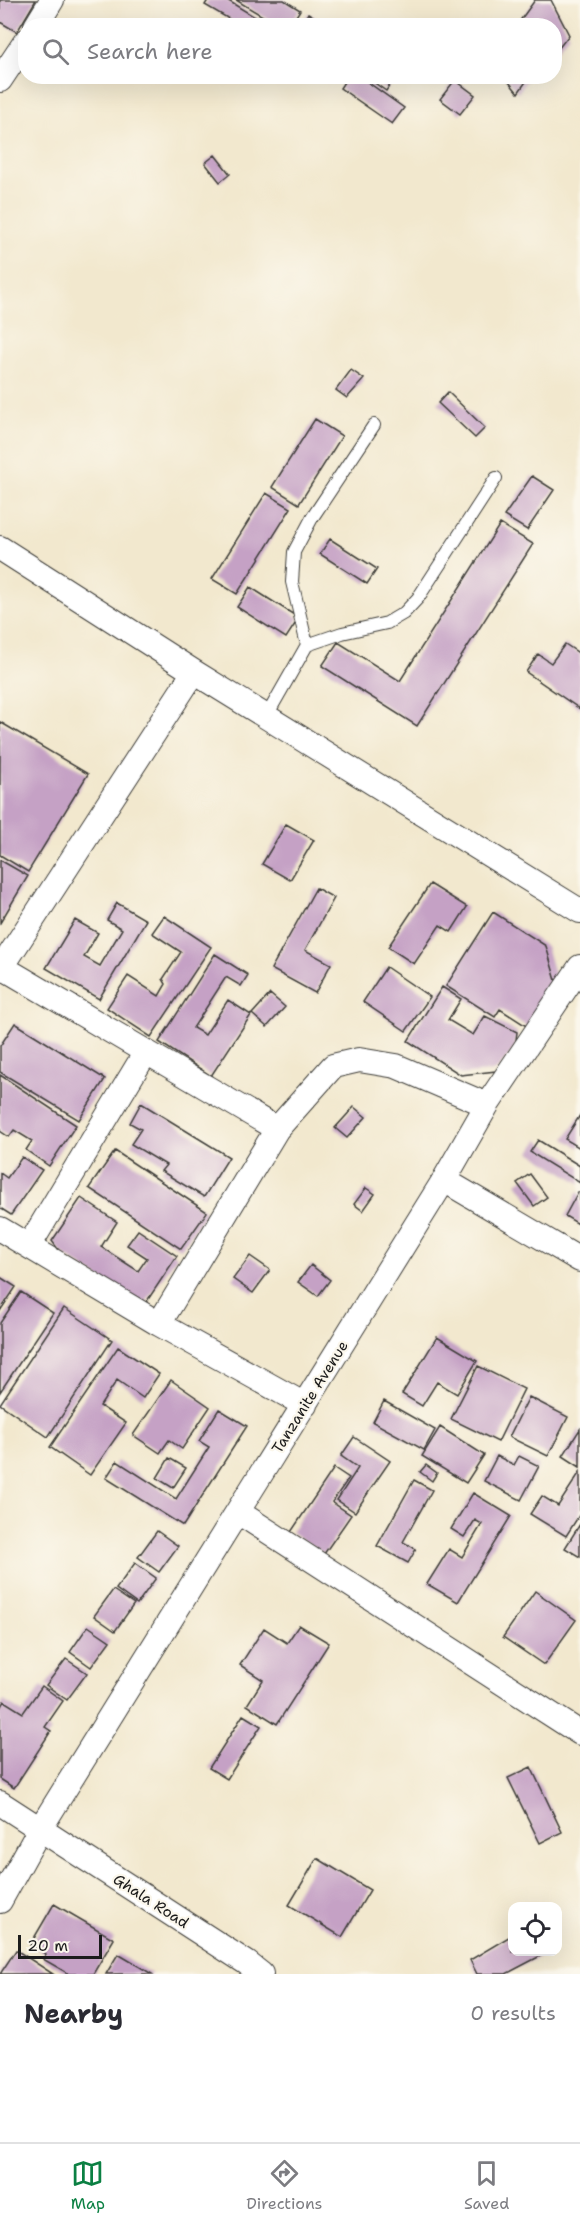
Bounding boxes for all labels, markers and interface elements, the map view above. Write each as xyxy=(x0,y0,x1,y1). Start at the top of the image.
search box xyxy=(18,18,562,84)
icon: search xyxy=(39,35,72,68)
text: Search here xyxy=(87,37,213,66)
street label: Tanzanite Avenue xyxy=(267,1337,353,1457)
street label: Ghala Road xyxy=(109,1869,193,1933)
map controls xyxy=(508,1902,562,1956)
button: locate xyxy=(508,1902,562,1956)
scale bar xyxy=(18,1932,102,1960)
text: 20 m xyxy=(27,1935,68,1956)
text: Nearby xyxy=(24,1996,123,2031)
text: 0 results xyxy=(470,2000,556,2026)
tab: Map xyxy=(71,2157,105,2214)
tab: Directions xyxy=(246,2157,323,2214)
tab: Saved xyxy=(464,2157,509,2214)

